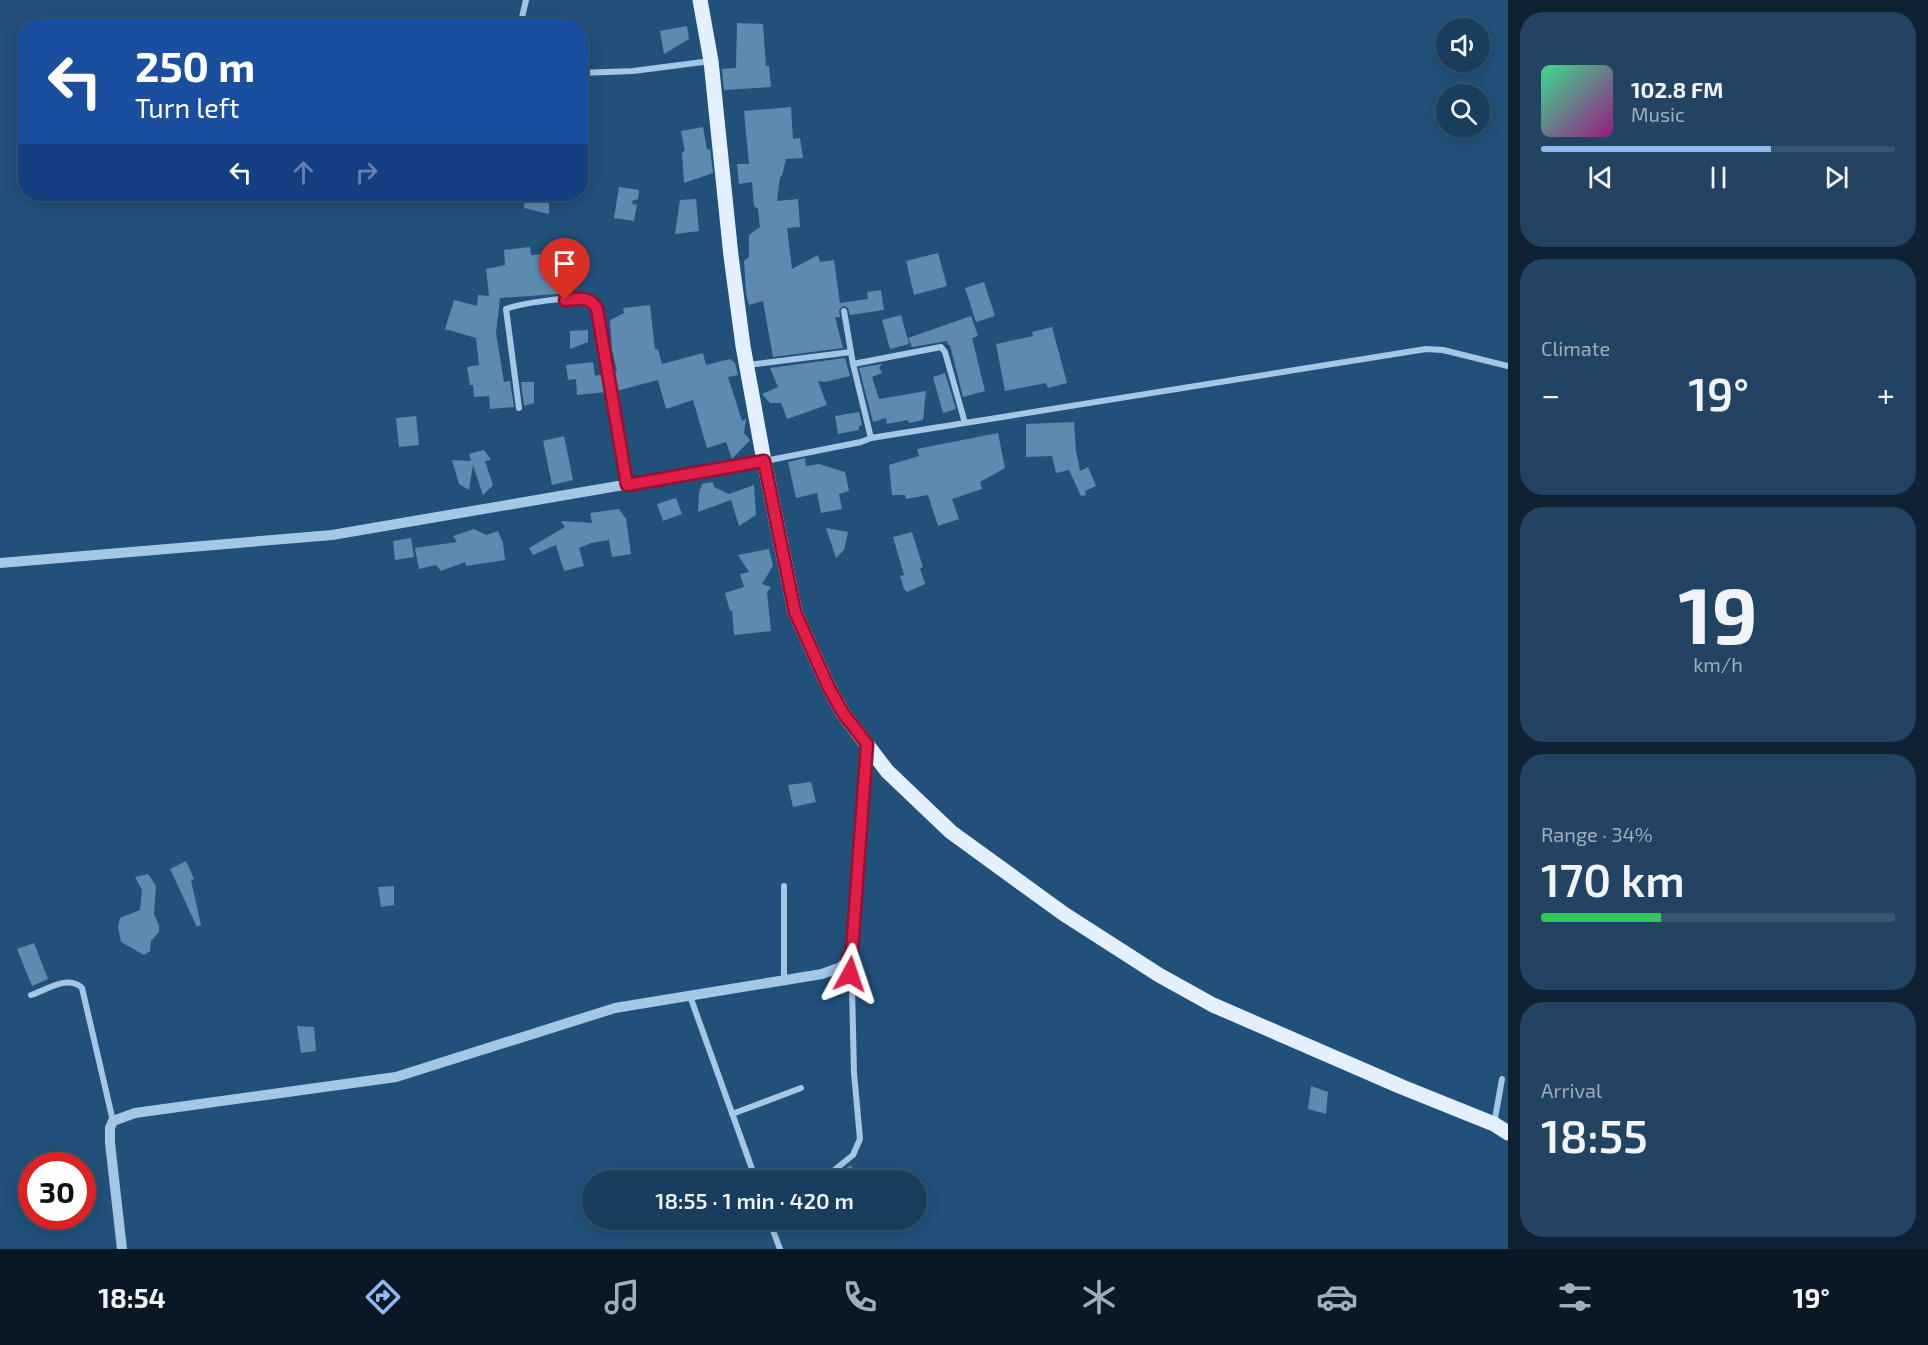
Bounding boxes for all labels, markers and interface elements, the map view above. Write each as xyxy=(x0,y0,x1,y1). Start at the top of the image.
map controls xyxy=(1436,18,1490,138)
button: sound xyxy=(1436,18,1490,72)
text: 250 m xyxy=(135,40,255,90)
icon: left xyxy=(36,42,114,120)
text: 102.8 FM xyxy=(1631,76,1723,102)
button: search xyxy=(1436,84,1490,138)
text: Turn left xyxy=(135,91,239,123)
text: Music xyxy=(1631,102,1685,126)
icon: left xyxy=(224,156,257,189)
icon: ahead xyxy=(287,156,320,189)
icon: right xyxy=(350,156,383,189)
icon: previous xyxy=(1584,161,1617,194)
icon: pause xyxy=(1702,161,1735,194)
icon: next xyxy=(1820,161,1853,194)
pin xyxy=(539,238,590,300)
icon: arrive xyxy=(548,247,581,280)
text: Climate xyxy=(1541,336,1610,360)
text: 19° xyxy=(1688,366,1749,420)
text: − xyxy=(1541,374,1560,414)
text: + xyxy=(1877,374,1895,414)
text: 19 xyxy=(1678,566,1758,660)
text: km/h xyxy=(1693,652,1743,676)
text: Range · 34% xyxy=(1541,822,1653,846)
text: 170 km xyxy=(1541,852,1685,906)
position arrow xyxy=(818,942,882,1006)
text: Arrival xyxy=(1541,1078,1602,1102)
text: 18:55 xyxy=(1541,1108,1648,1162)
speed limit sign: 30 xyxy=(18,1152,96,1230)
text: 18:55 · 1 min · 420 m xyxy=(655,1187,854,1213)
icon: directions xyxy=(362,1276,404,1318)
icon: music xyxy=(601,1276,643,1318)
icon: phone xyxy=(839,1276,881,1318)
icon: climate xyxy=(1078,1276,1120,1318)
icon: car xyxy=(1316,1276,1358,1318)
icon: filters xyxy=(1554,1276,1596,1318)
text: 18:54 xyxy=(98,1281,166,1313)
text: 19° xyxy=(1793,1281,1830,1313)

